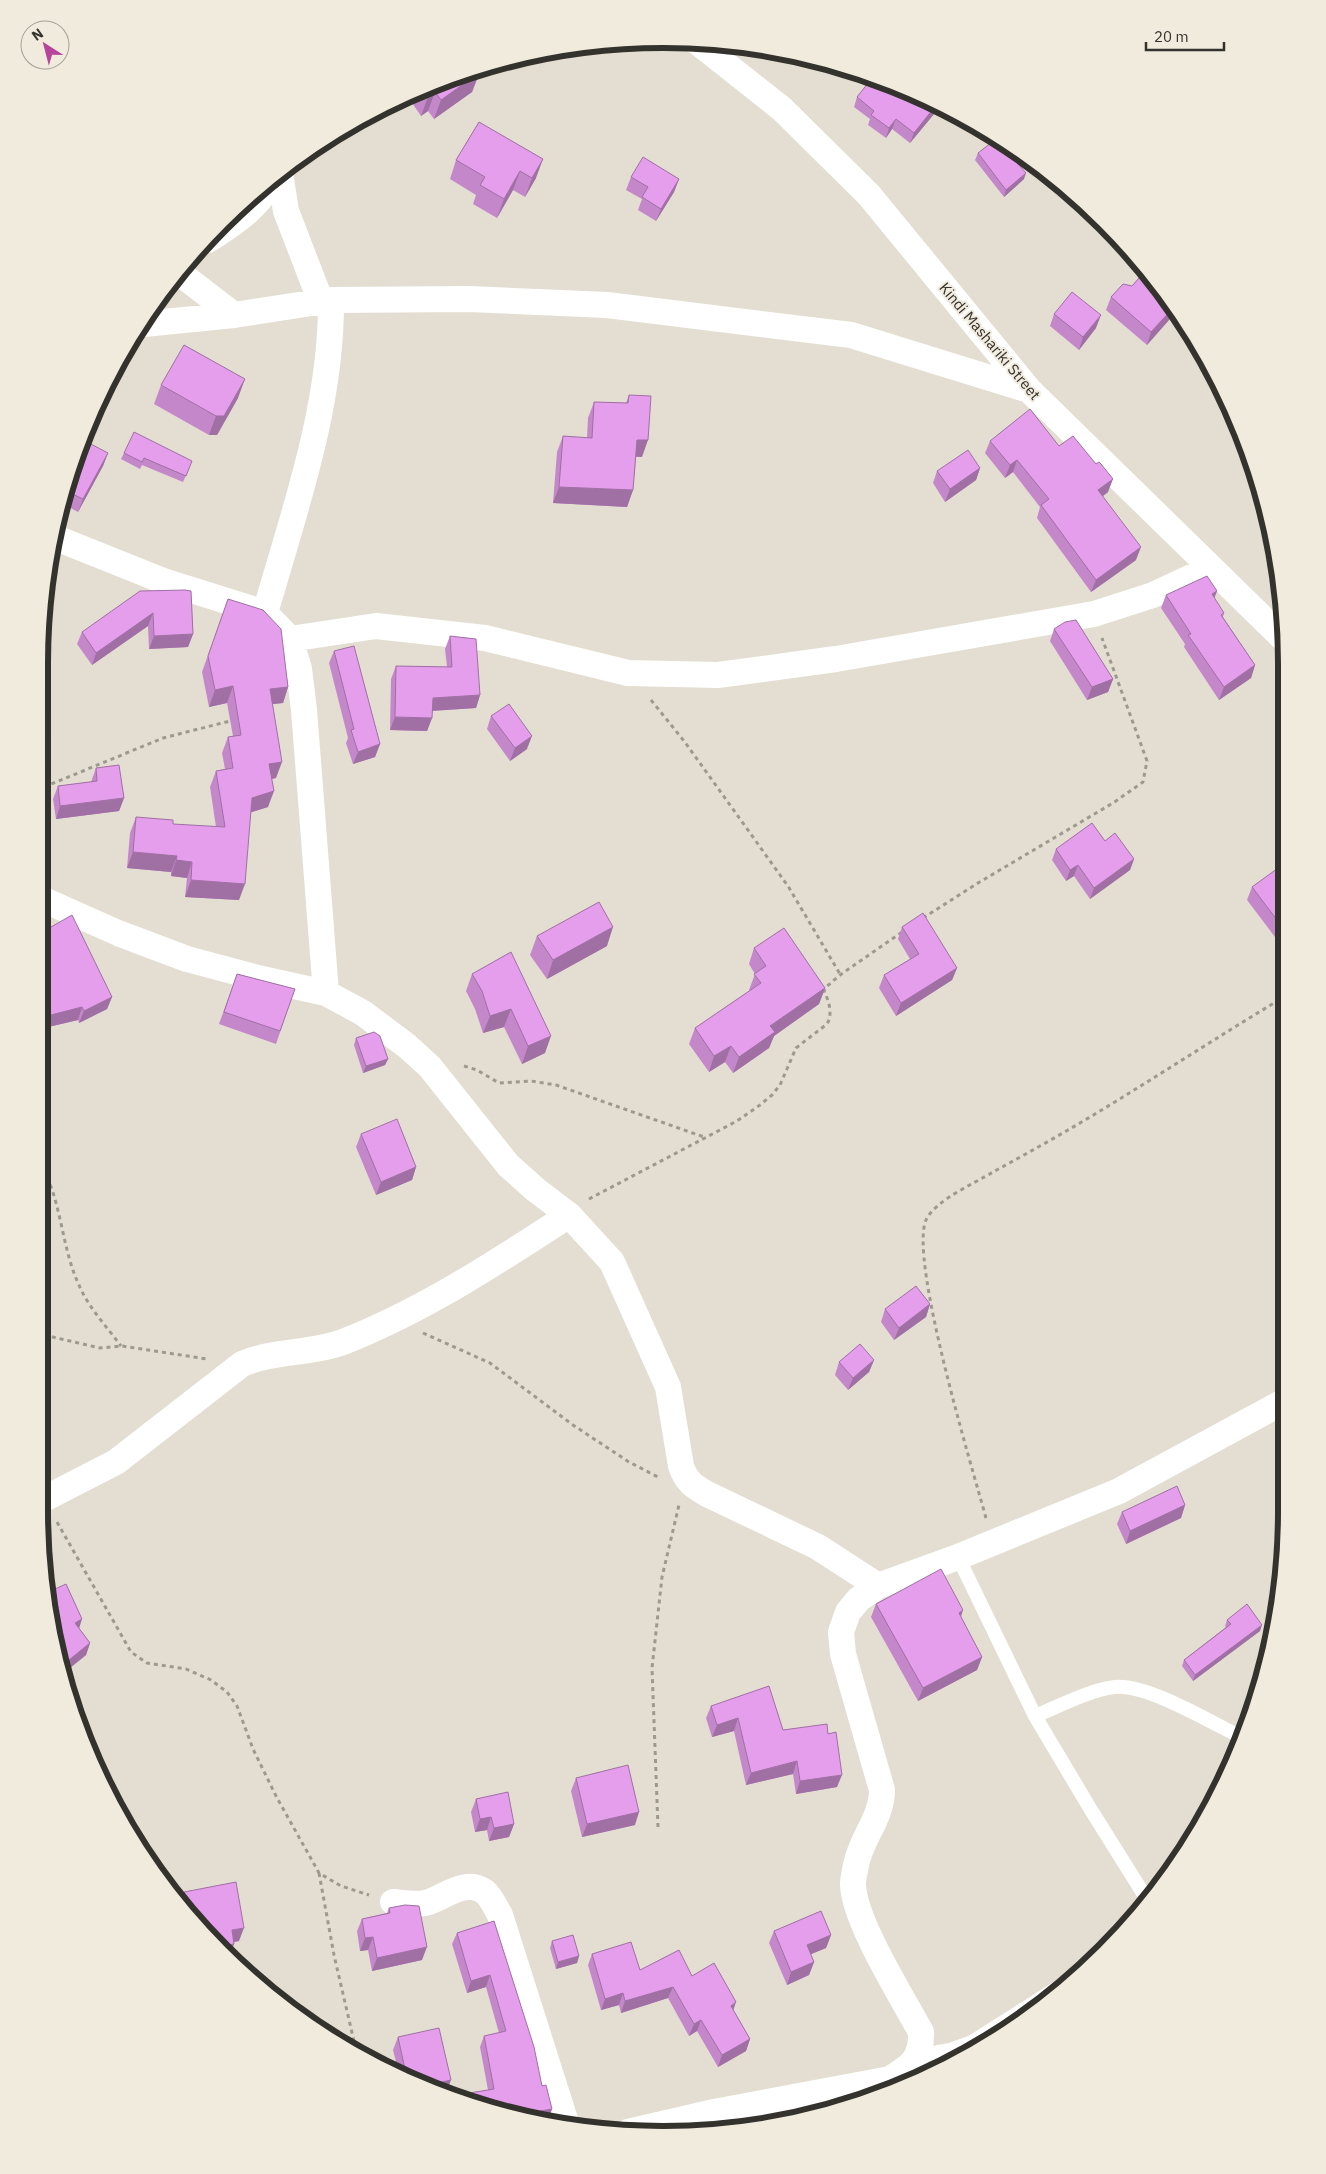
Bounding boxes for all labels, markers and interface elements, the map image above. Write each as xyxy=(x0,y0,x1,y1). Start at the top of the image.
north arrow xyxy=(20,20,70,70)
scale bar xyxy=(1146,20,1224,52)
text: N xyxy=(28,24,47,45)
text: 20 m xyxy=(1154,27,1189,46)
street label: Kindi Mashariki Street xyxy=(935,278,1045,404)

